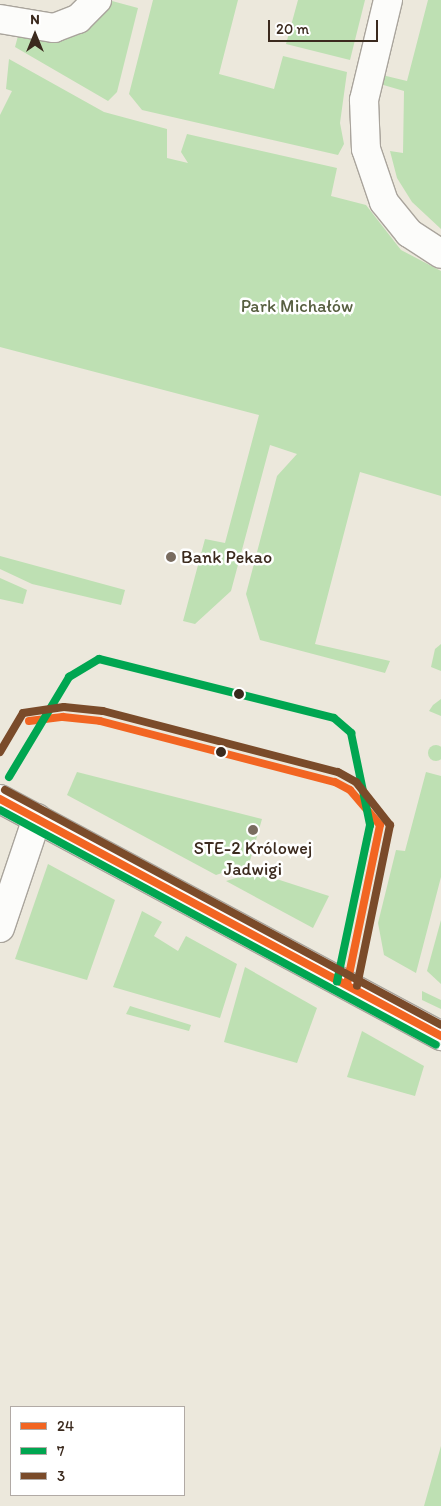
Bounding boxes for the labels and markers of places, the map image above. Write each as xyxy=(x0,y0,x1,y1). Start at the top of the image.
place label: Bank Pekao xyxy=(181,546,271,568)
marker: Bank Pekao xyxy=(165,551,177,563)
unlabelled marker xyxy=(234,689,244,699)
unlabelled marker xyxy=(216,747,226,757)
marker: STE-2 Królowej Jadwigi xyxy=(247,824,259,836)
place label: STE-2 Królowej Jadwigi xyxy=(194,838,312,881)

